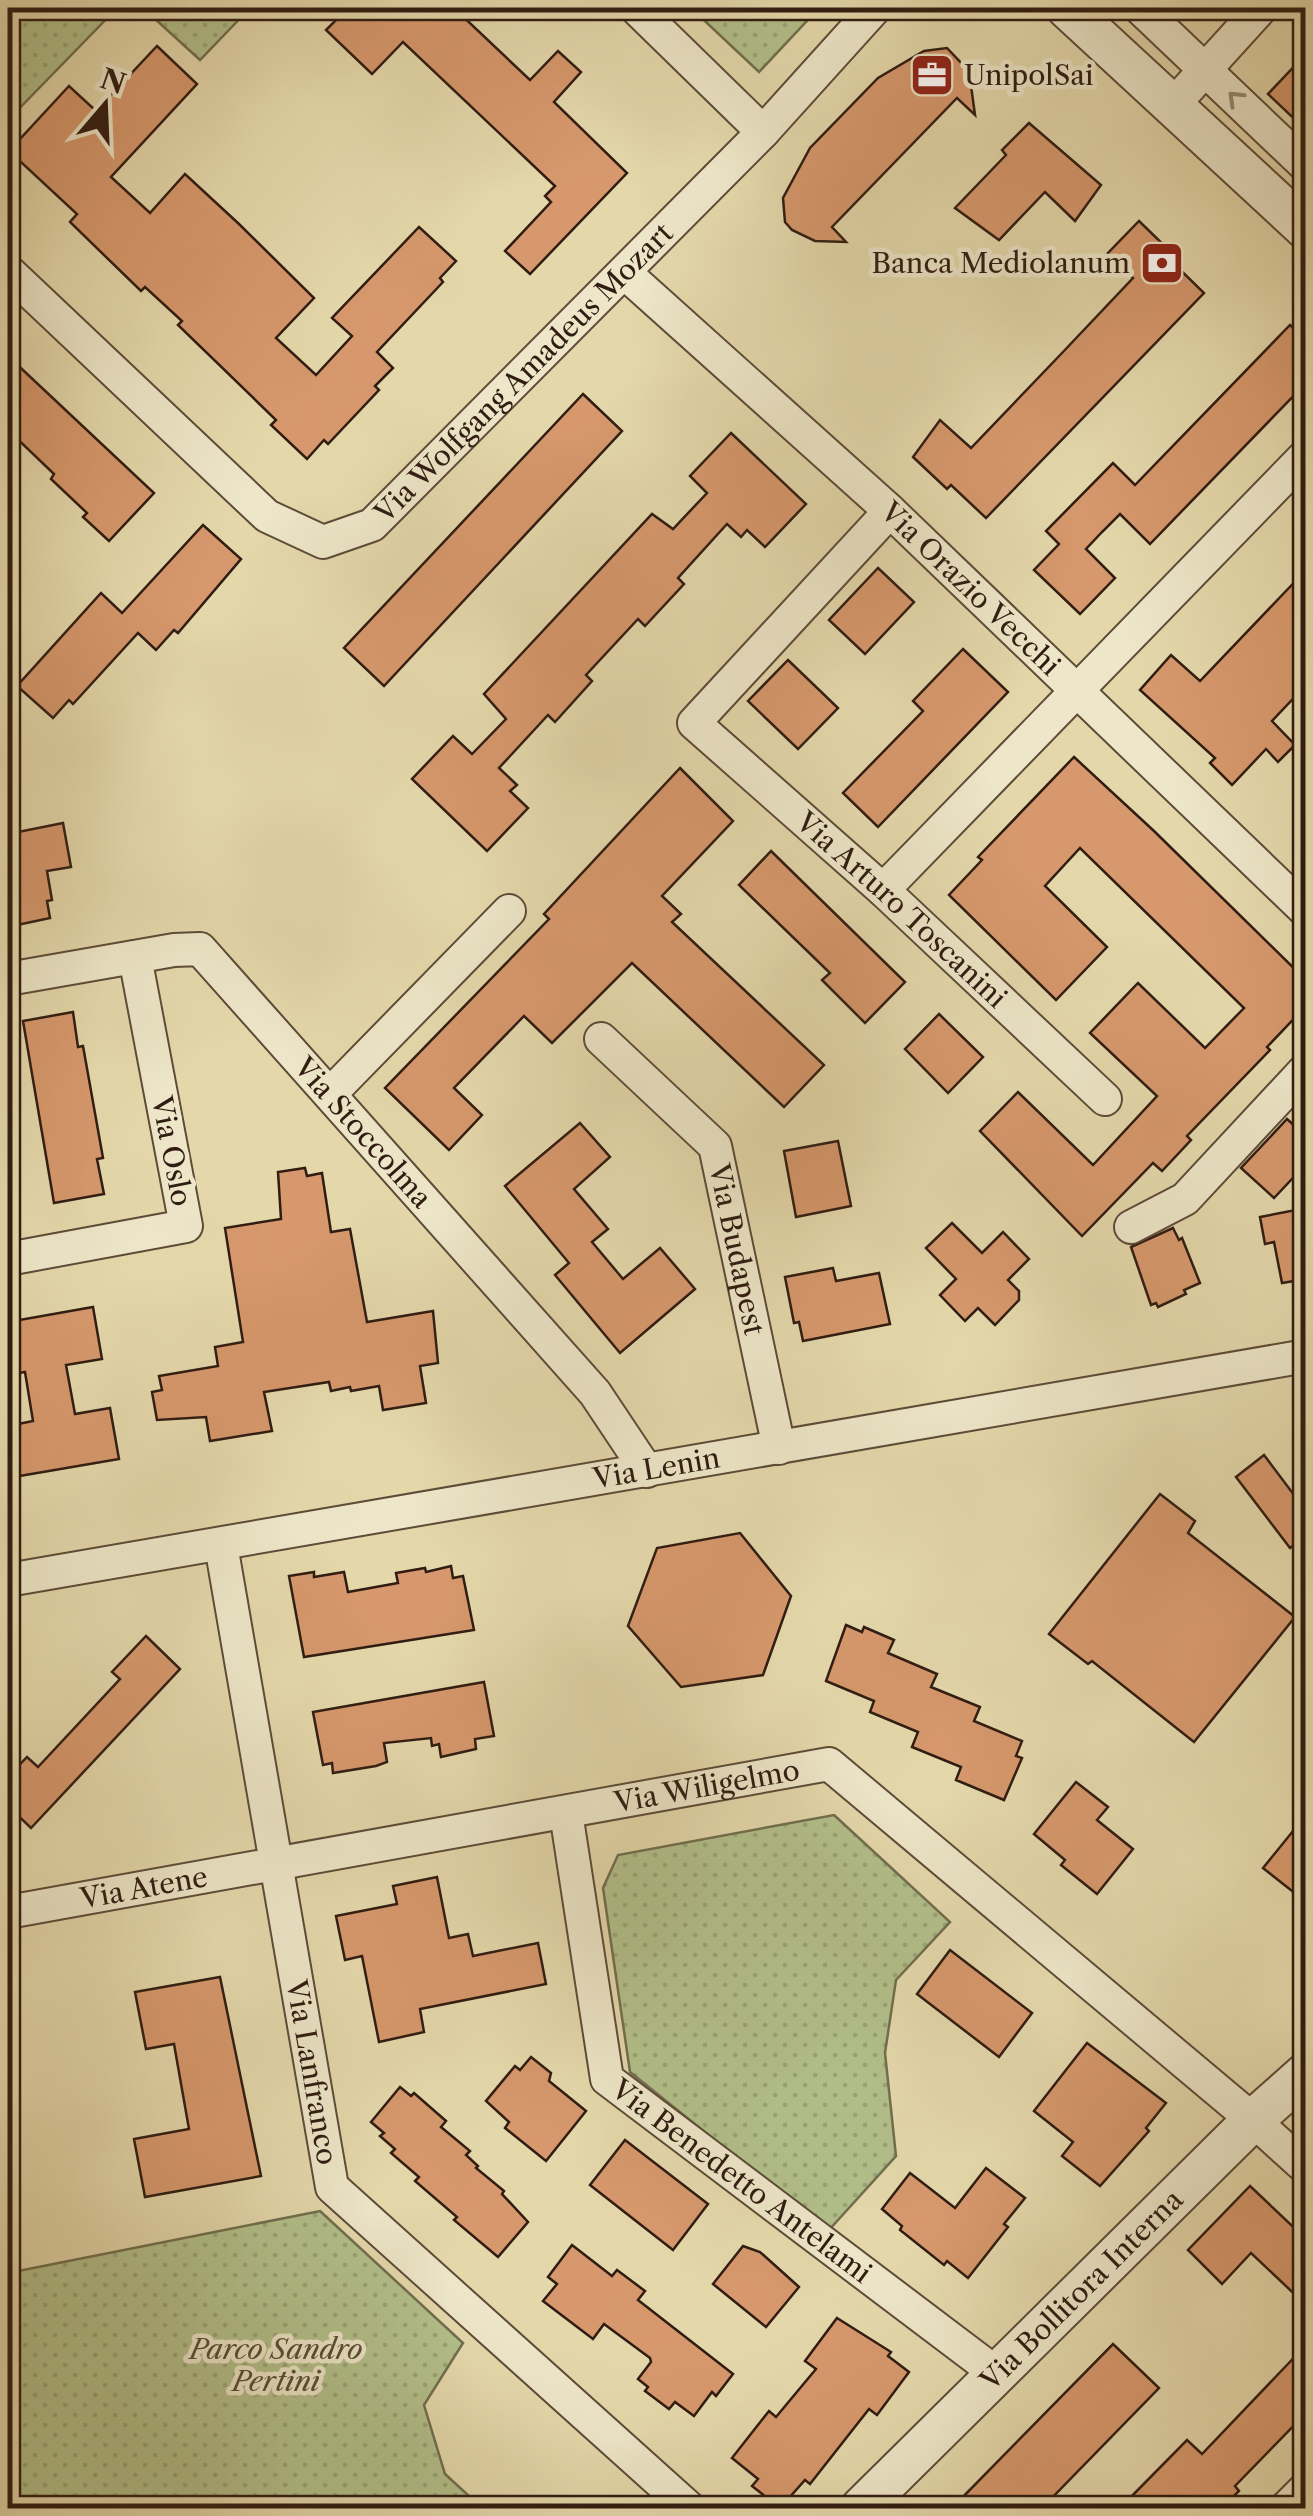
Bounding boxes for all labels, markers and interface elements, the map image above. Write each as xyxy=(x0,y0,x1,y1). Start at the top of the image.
office icon: UnipolSai xyxy=(909,52,955,98)
north arrow xyxy=(55,55,155,155)
place label: UnipolSai xyxy=(964,58,1094,92)
text: N xyxy=(96,61,130,101)
one-way arrow xyxy=(1228,92,1247,110)
street label: Via Wolfgang Amadeus Mozart xyxy=(367,216,680,530)
bank icon: Banca Mediolanum xyxy=(1139,240,1185,286)
place label: Banca Mediolanum xyxy=(872,246,1130,280)
street label: Via Orazio Vecchi xyxy=(873,494,1067,682)
street label: Via Arturo Toscanini xyxy=(789,804,1014,1015)
street label: Via Stoccolma xyxy=(287,1049,439,1215)
street label: Via Oslo xyxy=(144,1092,199,1209)
street label: Via Budapest xyxy=(702,1160,772,1338)
street label: Via Lenin xyxy=(589,1440,723,1496)
street label: Via Wiligelmo xyxy=(610,1753,802,1820)
street label: Via Atene xyxy=(76,1859,210,1916)
street label: Via Lanfranco xyxy=(279,1976,345,2167)
street label: Via Benedetto Antelami xyxy=(604,2071,878,2290)
street label: Via Bollitora Interna xyxy=(972,2182,1190,2398)
park label: Parco Sandro Pertini xyxy=(188,2332,362,2398)

